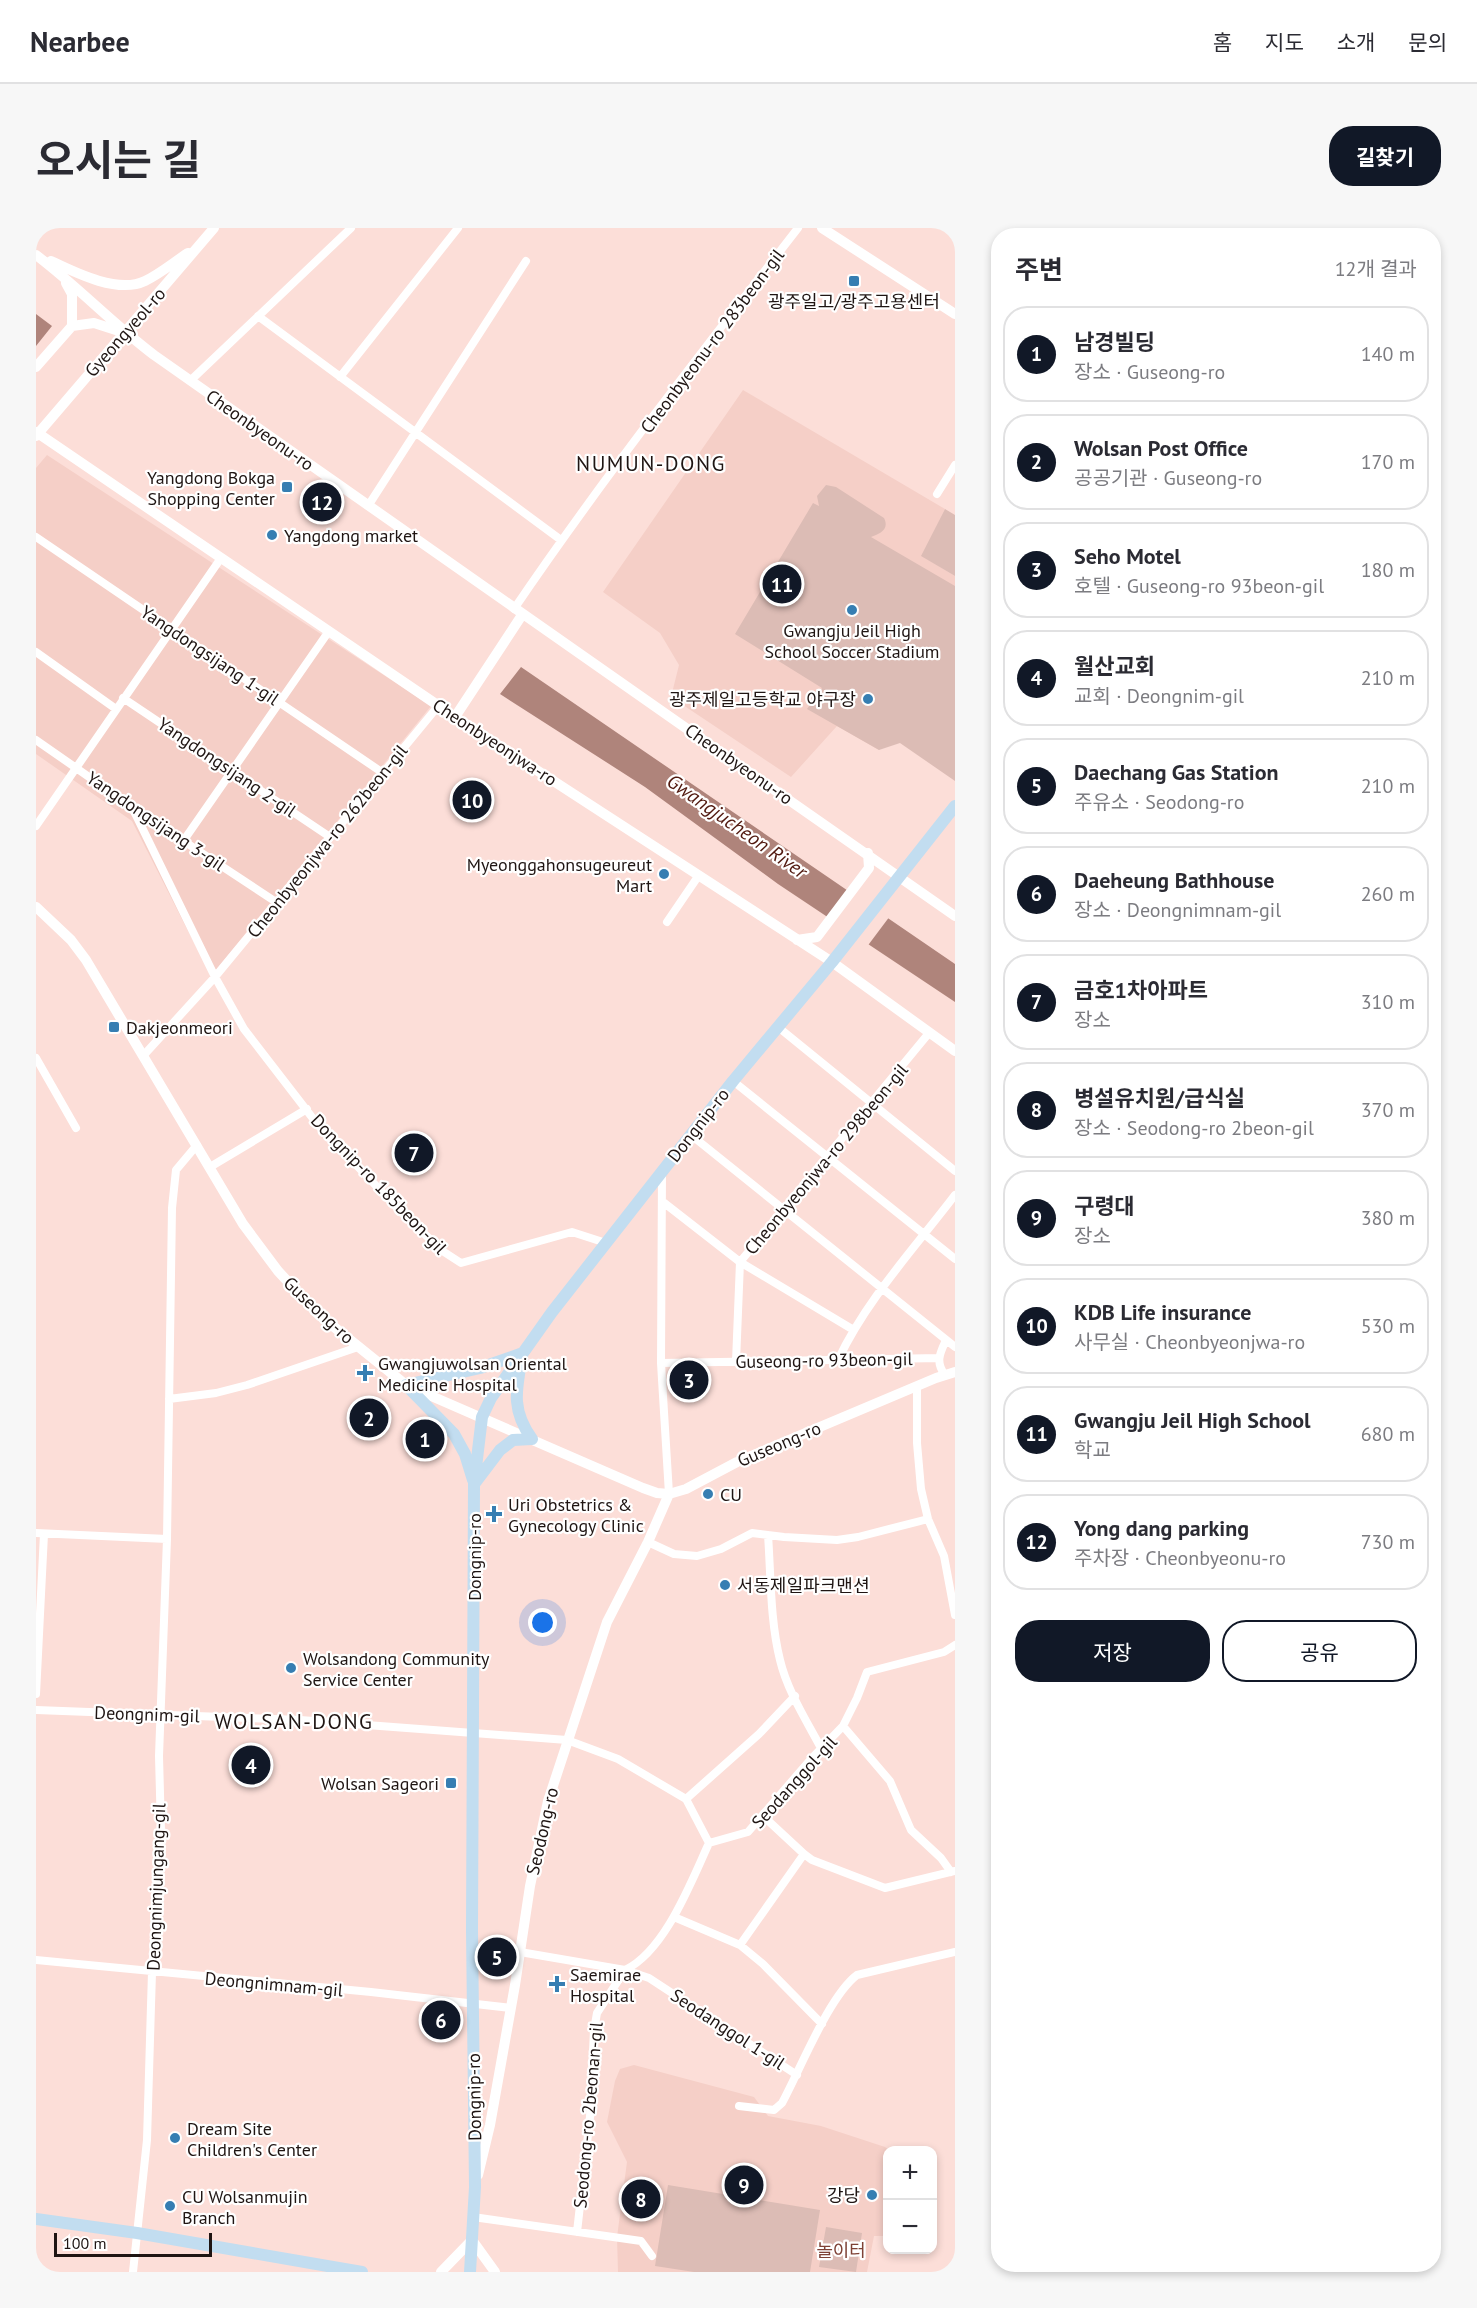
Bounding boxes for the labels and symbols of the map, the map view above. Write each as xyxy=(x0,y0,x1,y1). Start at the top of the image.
street label: Cheonbyeonu-ro 283beon-gil xyxy=(635,244,789,438)
marker: 광주일고/광주고용센터 xyxy=(847,274,861,288)
street label: Gyeongyeol-ro xyxy=(80,282,170,382)
place label: 광주일고/광주고용센터 xyxy=(768,290,940,313)
street label: Cheonbyeonu-ro xyxy=(202,384,318,476)
district label: NUMUN-DONG xyxy=(576,450,726,477)
place label: Yangdong Bokga Shopping Center xyxy=(147,466,275,510)
marker: Yangdong Bokga Shopping Center xyxy=(280,480,294,494)
pin: 12 xyxy=(302,480,342,524)
place label: Yangdong market xyxy=(284,524,418,547)
marker: Yangdong market xyxy=(265,528,279,542)
pin: 11 xyxy=(762,562,802,606)
street label: Yangdongsijang 1-gil xyxy=(136,600,284,710)
marker: Gwangju Jeil High School Soccer Stadium xyxy=(845,603,859,617)
place label: Gwangju Jeil High School Soccer Stadium xyxy=(765,619,939,663)
place label: 광주제일고등학교 야구장 xyxy=(669,688,856,711)
marker: 광주제일고등학교 야구장 xyxy=(861,692,875,706)
street label: Cheonbyeonjwa-ro xyxy=(428,693,562,791)
street label: Yangdongsijang 2-gil xyxy=(153,712,301,822)
street label: Cheonbyeonu-ro xyxy=(681,718,797,810)
street label: Cheonbyeonjwa-ro 262beon-gil xyxy=(242,739,413,942)
street label: Yangdongsijang 3-gil xyxy=(82,766,230,876)
water label: Gwangjucheon River xyxy=(662,768,813,885)
pin: 10 xyxy=(452,778,492,822)
place label: Myeonggahonsugeureut Mart xyxy=(467,853,652,897)
marker: Myeonggahonsugeureut Mart xyxy=(657,867,671,881)
place label: Dakjeonmeori xyxy=(126,1016,233,1039)
marker: Dakjeonmeori xyxy=(107,1020,121,1034)
street label: Cheonbyeonjwa-ro 298beon-gil xyxy=(739,1058,913,1259)
street label: Dongnip-ro xyxy=(662,1083,734,1167)
street label: Dongnip-ro 185beon-gil xyxy=(306,1109,452,1259)
pin: 7 xyxy=(394,1130,434,1176)
street label: Guseong-ro xyxy=(279,1271,359,1349)
street label: Guseong-ro 93beon-gil xyxy=(735,1347,914,1373)
place label: Gwangjuwolsan Oriental Medicine Hospital xyxy=(378,1352,568,1396)
pin: 3 xyxy=(670,1358,708,1402)
marker: Gwangjuwolsan Oriental Medicine Hospital xyxy=(356,1364,374,1382)
pin: 2 xyxy=(350,1396,388,1440)
pin: 1 xyxy=(406,1416,444,1462)
street label: Guseong-ro xyxy=(734,1416,824,1472)
place label: CU xyxy=(720,1483,742,1506)
marker: CU xyxy=(701,1487,715,1501)
place label: Uri Obstetrics & Gynecology Clinic xyxy=(508,1493,644,1537)
marker: Uri Obstetrics & Gynecology Clinic xyxy=(485,1505,503,1523)
street label: Dongnip-ro xyxy=(463,1513,486,1601)
place label: 서동제일파크맨션 xyxy=(737,1574,869,1597)
marker: 서동제일파크맨션 xyxy=(718,1578,732,1592)
your location xyxy=(528,1608,557,1637)
place label: Wolsandong Community Service Center xyxy=(303,1647,490,1691)
marker: Wolsandong Community Service Center xyxy=(284,1661,298,1675)
street label: Deongnim-gil xyxy=(94,1701,201,1727)
district label: WOLSAN-DONG xyxy=(215,1708,373,1735)
street label: Seodanggol-gil xyxy=(746,1730,842,1833)
pin: 4 xyxy=(232,1742,270,1788)
place label: Wolsan Sageori xyxy=(321,1772,439,1795)
marker: Wolsan Sageori xyxy=(444,1776,458,1790)
street label: Seodong-ro xyxy=(521,1785,563,1877)
street label: Deongnimjungang-gil xyxy=(142,1802,170,1971)
pin: 5 xyxy=(478,1934,516,1980)
place label: Saemirae Hospital xyxy=(570,1963,641,2007)
street label: Deongnimnam-gil xyxy=(204,1966,345,2002)
marker: Saemirae Hospital xyxy=(548,1975,566,1993)
street label: Seodanggol 1-gil xyxy=(667,1983,790,2075)
pin: 6 xyxy=(422,1998,460,2042)
street label: Seodong-ro 2beonan-gil xyxy=(568,2020,608,2209)
street label: Dongnip-ro xyxy=(462,2053,486,2141)
place label: Dream Site Children's Center xyxy=(187,2117,317,2161)
marker: Dream Site Children's Center xyxy=(168,2131,182,2145)
pin: 9 xyxy=(724,2162,764,2208)
pin: 8 xyxy=(622,2176,660,2222)
place label: 강당 xyxy=(827,2184,860,2207)
place label: CU Wolsanmujin Branch xyxy=(182,2185,308,2229)
marker: 강당 xyxy=(865,2188,879,2202)
marker: CU Wolsanmujin Branch xyxy=(163,2199,177,2213)
scale bar xyxy=(54,2230,212,2258)
park label: 놀이터 xyxy=(816,2239,866,2262)

